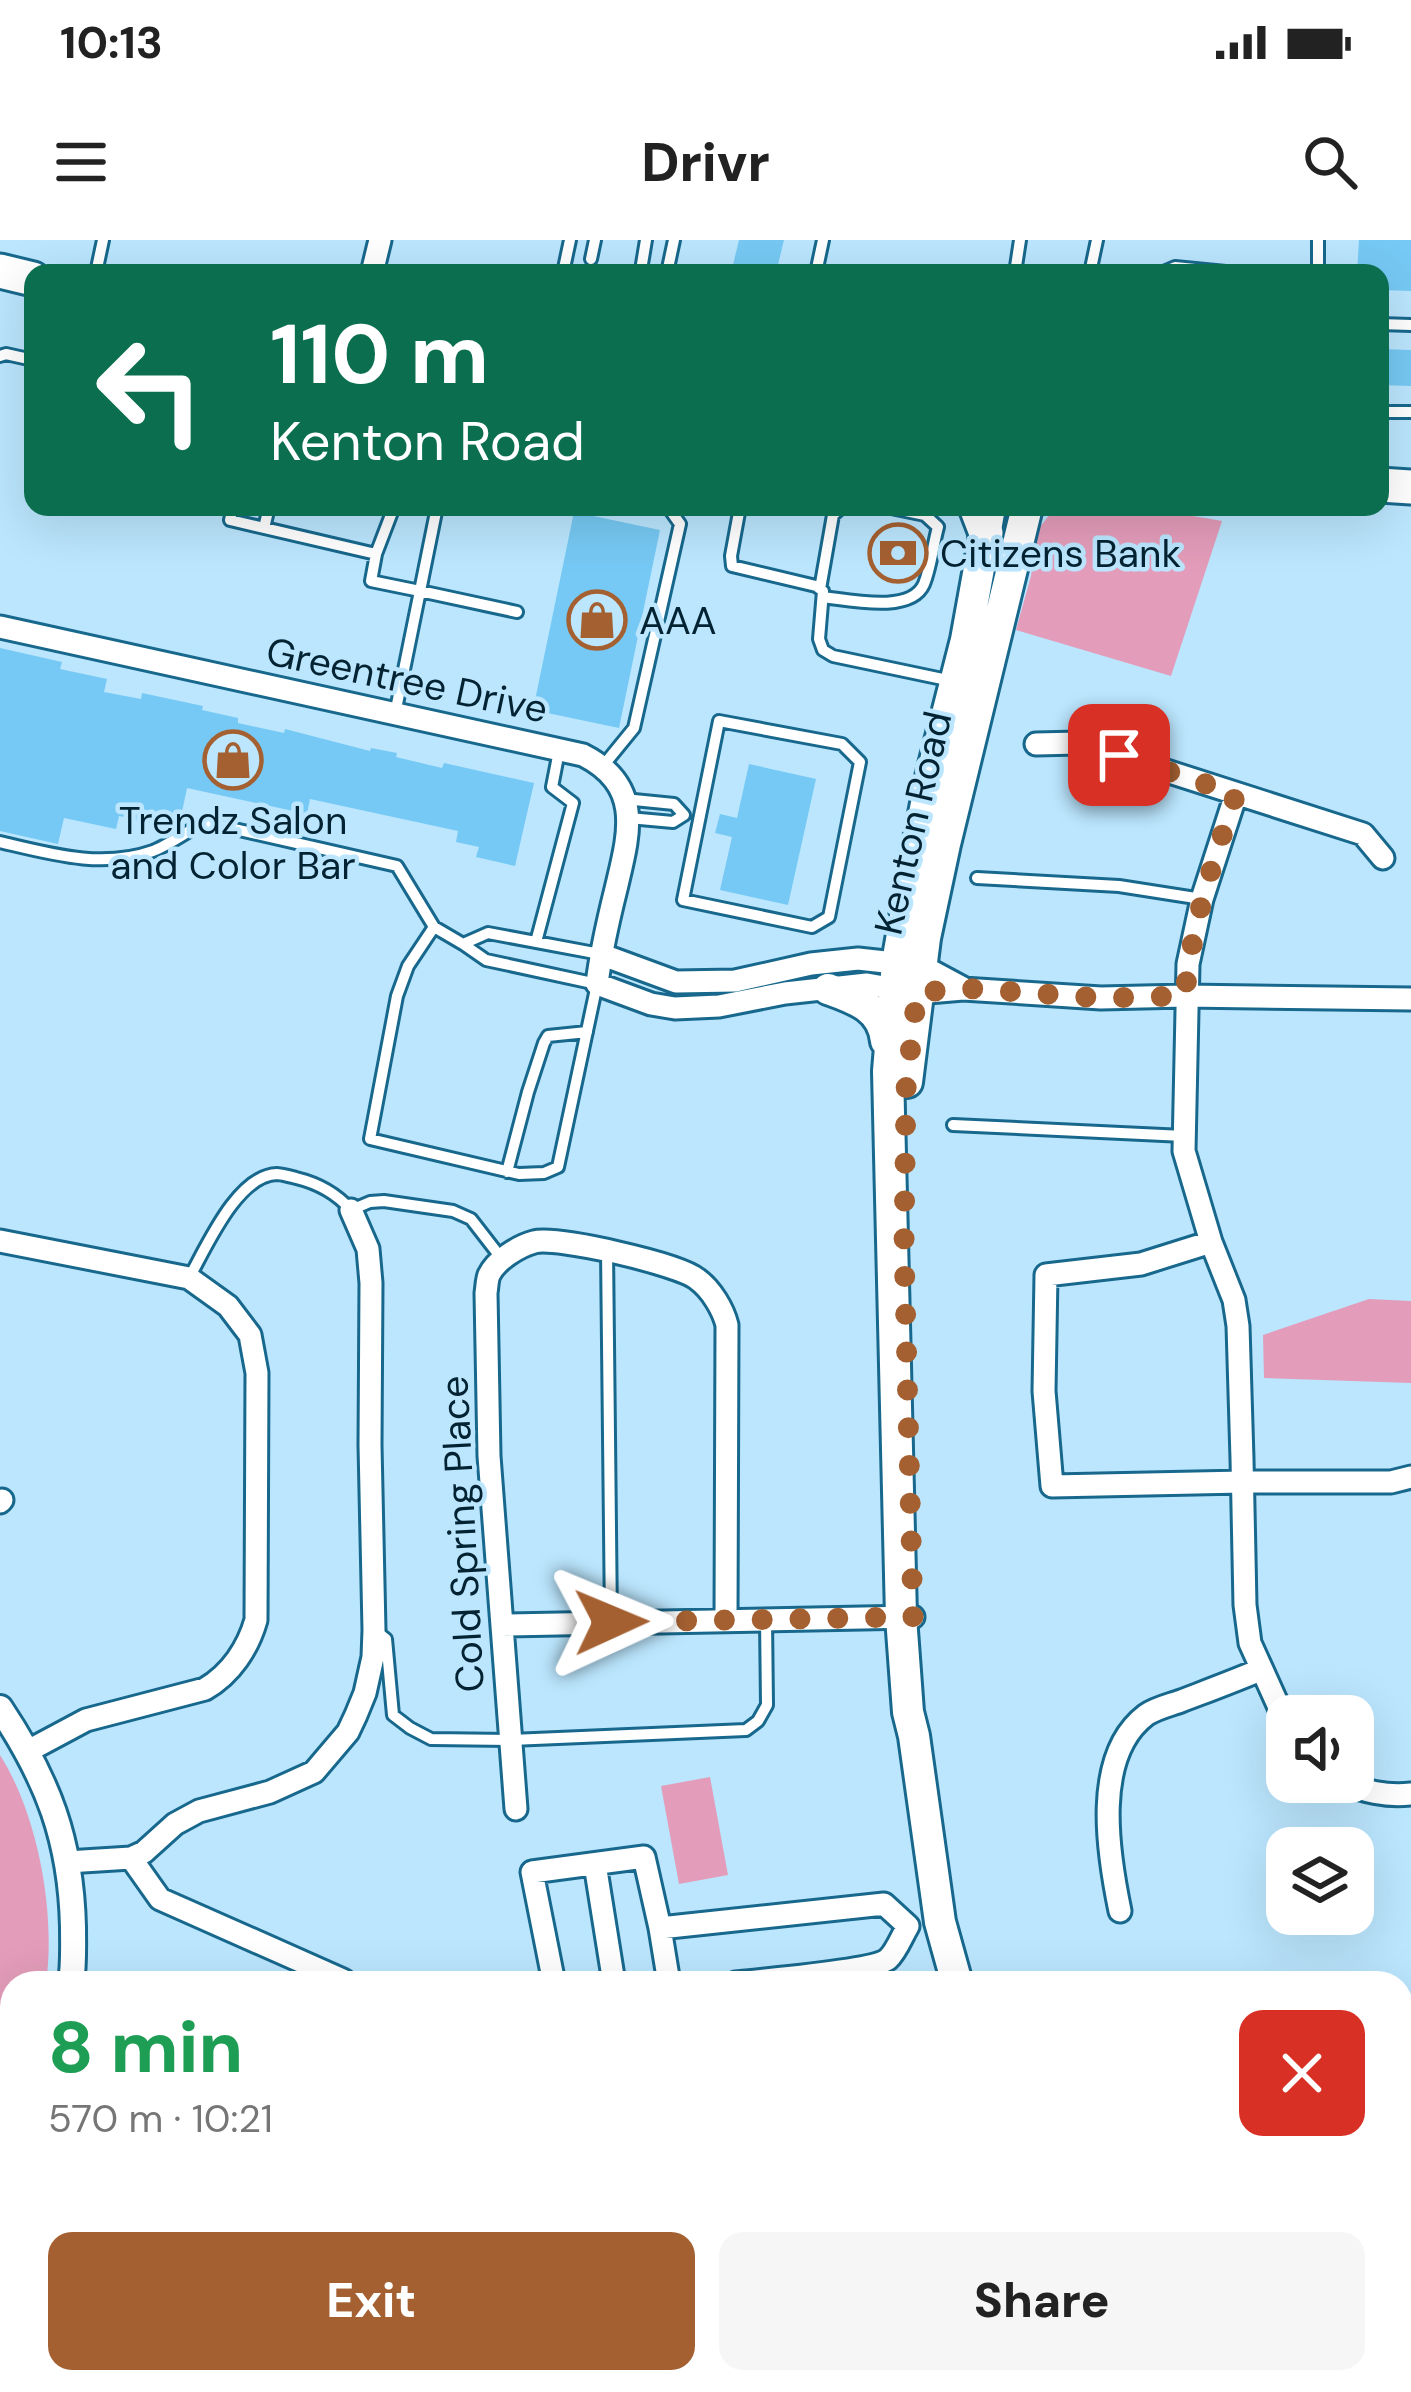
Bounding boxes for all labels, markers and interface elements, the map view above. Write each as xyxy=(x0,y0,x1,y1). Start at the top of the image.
text: 10:13 xyxy=(60,13,163,72)
text: Drivr xyxy=(641,127,770,198)
icon: menu xyxy=(48,129,114,195)
icon: search xyxy=(1297,129,1363,195)
text: 110 m xyxy=(270,300,489,409)
icon: left xyxy=(72,312,228,468)
text: Kenton Road xyxy=(270,406,585,477)
bank icon: Citizens Bank xyxy=(867,522,929,584)
place label: Citizens Bank xyxy=(940,528,1181,579)
shop icon: AAA xyxy=(566,589,628,651)
place label: AAA xyxy=(639,595,717,646)
street label: Greentree Drive xyxy=(262,625,552,735)
pin xyxy=(1068,704,1170,806)
street label: Kenton Road xyxy=(863,706,963,940)
icon: arrive xyxy=(1086,722,1152,788)
shop icon: Trendz Salon and Color Bar xyxy=(202,729,264,791)
place label: Trendz Salon and Color Bar xyxy=(110,795,356,891)
street label: Cold Spring Place xyxy=(428,1374,496,1694)
position arrow xyxy=(548,1559,674,1685)
map controls xyxy=(1266,1695,1374,1935)
button: sound xyxy=(1266,1695,1374,1803)
button: layers xyxy=(1266,1827,1374,1935)
text: 8 min xyxy=(48,2001,243,2094)
button: close xyxy=(1239,2010,1365,2136)
text: 570 m · 10:21 xyxy=(48,2093,273,2144)
button: Exit xyxy=(48,2232,695,2370)
button: Share xyxy=(719,2232,1365,2370)

